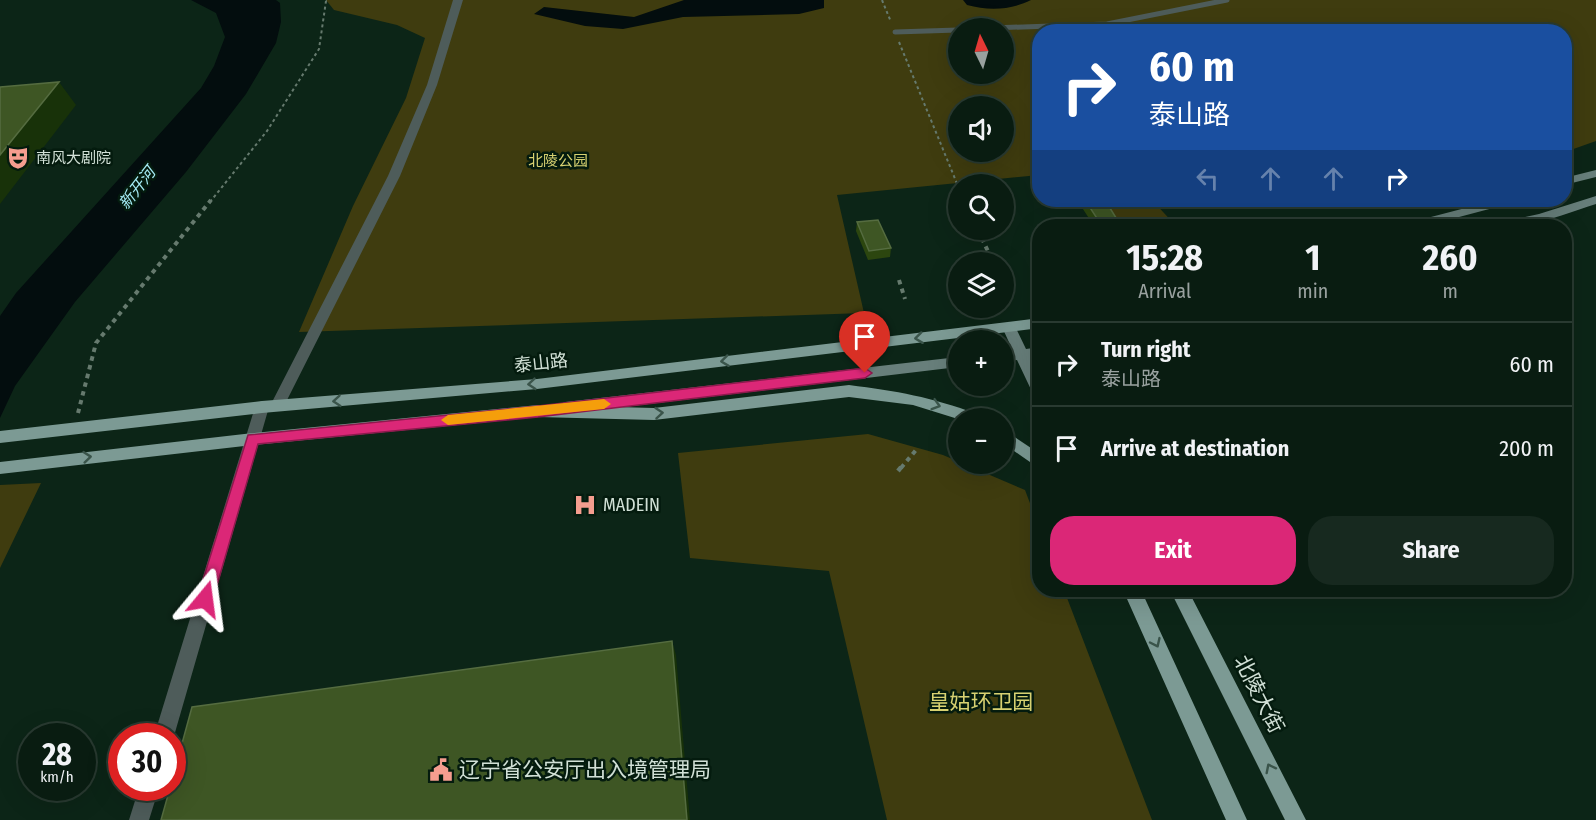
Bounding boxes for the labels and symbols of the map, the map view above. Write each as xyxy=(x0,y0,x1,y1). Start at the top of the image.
north arrow xyxy=(948,18,1014,84)
theatre icon: 南风大剧院 xyxy=(5,145,31,171)
place label: 南风大剧院 xyxy=(36,149,111,167)
park label: 北陵公园 xyxy=(528,152,588,170)
water label: 新开河 xyxy=(115,161,161,213)
pin xyxy=(839,311,890,373)
one-way arrow xyxy=(914,331,924,343)
street label: 泰山路 xyxy=(513,349,569,377)
one-way arrow xyxy=(721,354,730,367)
one-way arrow xyxy=(527,377,536,390)
one-way arrow xyxy=(333,394,342,407)
one-way arrow xyxy=(930,398,941,410)
one-way arrow xyxy=(655,407,664,420)
one-way arrow xyxy=(83,452,92,464)
hospital icon: MADEIN xyxy=(572,492,598,518)
place label: MADEIN xyxy=(603,494,660,516)
position arrow xyxy=(173,567,237,631)
one-way arrow xyxy=(1149,636,1161,647)
street label: 北陵大街 xyxy=(1228,651,1290,737)
park label: 皇姑环卫园 xyxy=(929,689,1034,715)
speed limit sign: 30 xyxy=(108,723,186,801)
public building icon: 辽宁省公安厅出入境管理局 xyxy=(428,757,454,783)
place label: 辽宁省公安厅出入境管理局 xyxy=(459,757,711,783)
one-way arrow xyxy=(1266,763,1277,774)

